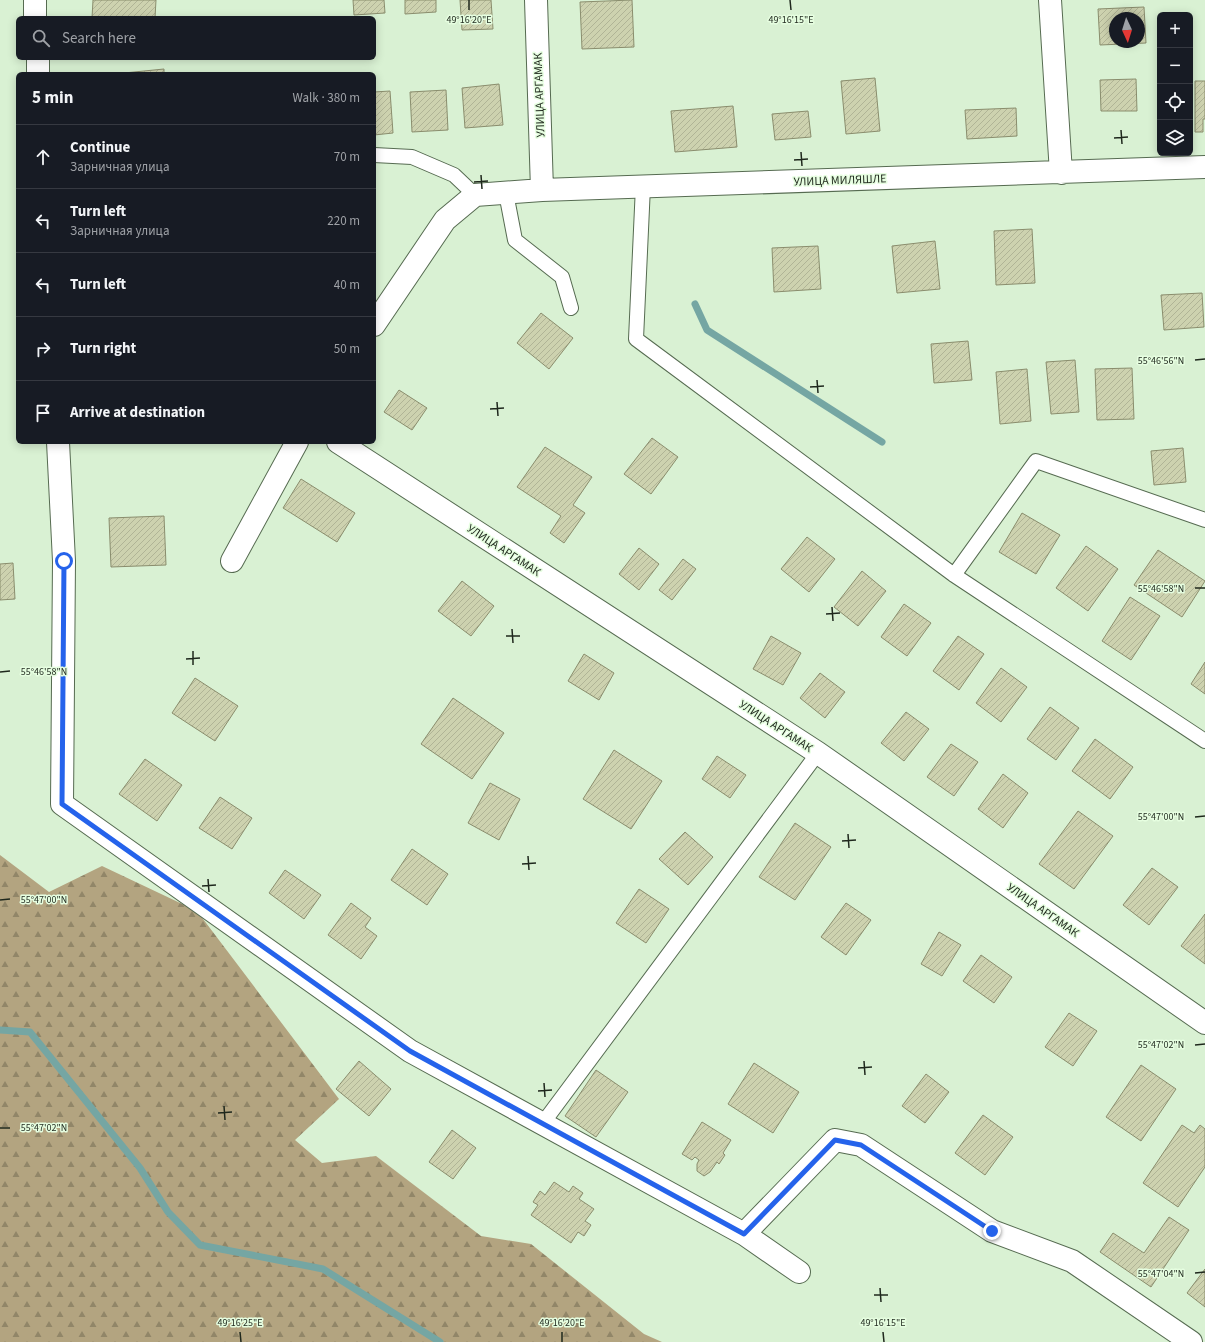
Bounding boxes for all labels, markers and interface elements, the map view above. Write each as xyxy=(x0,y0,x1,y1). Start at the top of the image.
north arrow xyxy=(1109,12,1145,48)
map controls xyxy=(1157,12,1193,156)
button: + xyxy=(1157,12,1193,48)
text: 49°16'20"E xyxy=(446,13,492,27)
text: 49°16'15"E xyxy=(768,13,814,27)
search box xyxy=(16,16,376,60)
icon: search xyxy=(30,27,52,49)
text: Search here xyxy=(62,28,136,49)
button: − xyxy=(1157,48,1193,84)
street label: УЛИЦА АРГАМАК xyxy=(530,52,549,138)
button: locate xyxy=(1157,84,1193,120)
text: 5 min xyxy=(32,86,73,110)
text: Walk · 380 m xyxy=(292,89,360,107)
button: layers xyxy=(1157,120,1193,156)
text: Continue xyxy=(70,137,130,158)
icon: ahead xyxy=(32,146,54,168)
text: 70 m xyxy=(334,148,360,166)
text: Зарничная улица xyxy=(70,158,169,176)
street label: УЛИЦА МИЛЯШЛЕ xyxy=(793,170,887,191)
text: Turn left xyxy=(70,201,126,222)
icon: left xyxy=(32,210,54,232)
text: 220 m xyxy=(327,212,360,230)
text: Зарничная улица xyxy=(70,222,169,240)
icon: left xyxy=(32,274,54,296)
text: Turn left xyxy=(70,274,126,295)
text: 40 m xyxy=(334,276,360,294)
icon: right xyxy=(32,338,54,360)
text: Turn right xyxy=(70,338,136,359)
text: 50 m xyxy=(334,340,360,358)
text: 55°46'56"N xyxy=(1138,354,1184,368)
icon: arrive xyxy=(32,402,54,424)
text: Arrive at destination xyxy=(70,402,205,423)
street label: УЛИЦА АРГАМАК xyxy=(464,520,544,581)
route start xyxy=(55,552,73,570)
text: 55°46'58"N xyxy=(1138,582,1184,596)
text: 55°46'58"N xyxy=(21,665,67,679)
street label: УЛИЦА АРГАМАК xyxy=(736,696,816,757)
text: 55°47'00"N xyxy=(1138,810,1184,824)
street label: УЛИЦА АРГАМАК xyxy=(1003,879,1082,942)
text: 55°47'00"N xyxy=(21,893,67,907)
text: 55°47'02"N xyxy=(1138,1038,1184,1052)
text: 55°47'02"N xyxy=(21,1121,67,1135)
route end xyxy=(983,1222,1001,1240)
text: 55°47'04"N xyxy=(1138,1267,1184,1281)
text: 49°16'25"E xyxy=(217,1316,263,1330)
text: 49°16'20"E xyxy=(539,1316,585,1330)
text: 49°16'15"E xyxy=(860,1316,906,1330)

